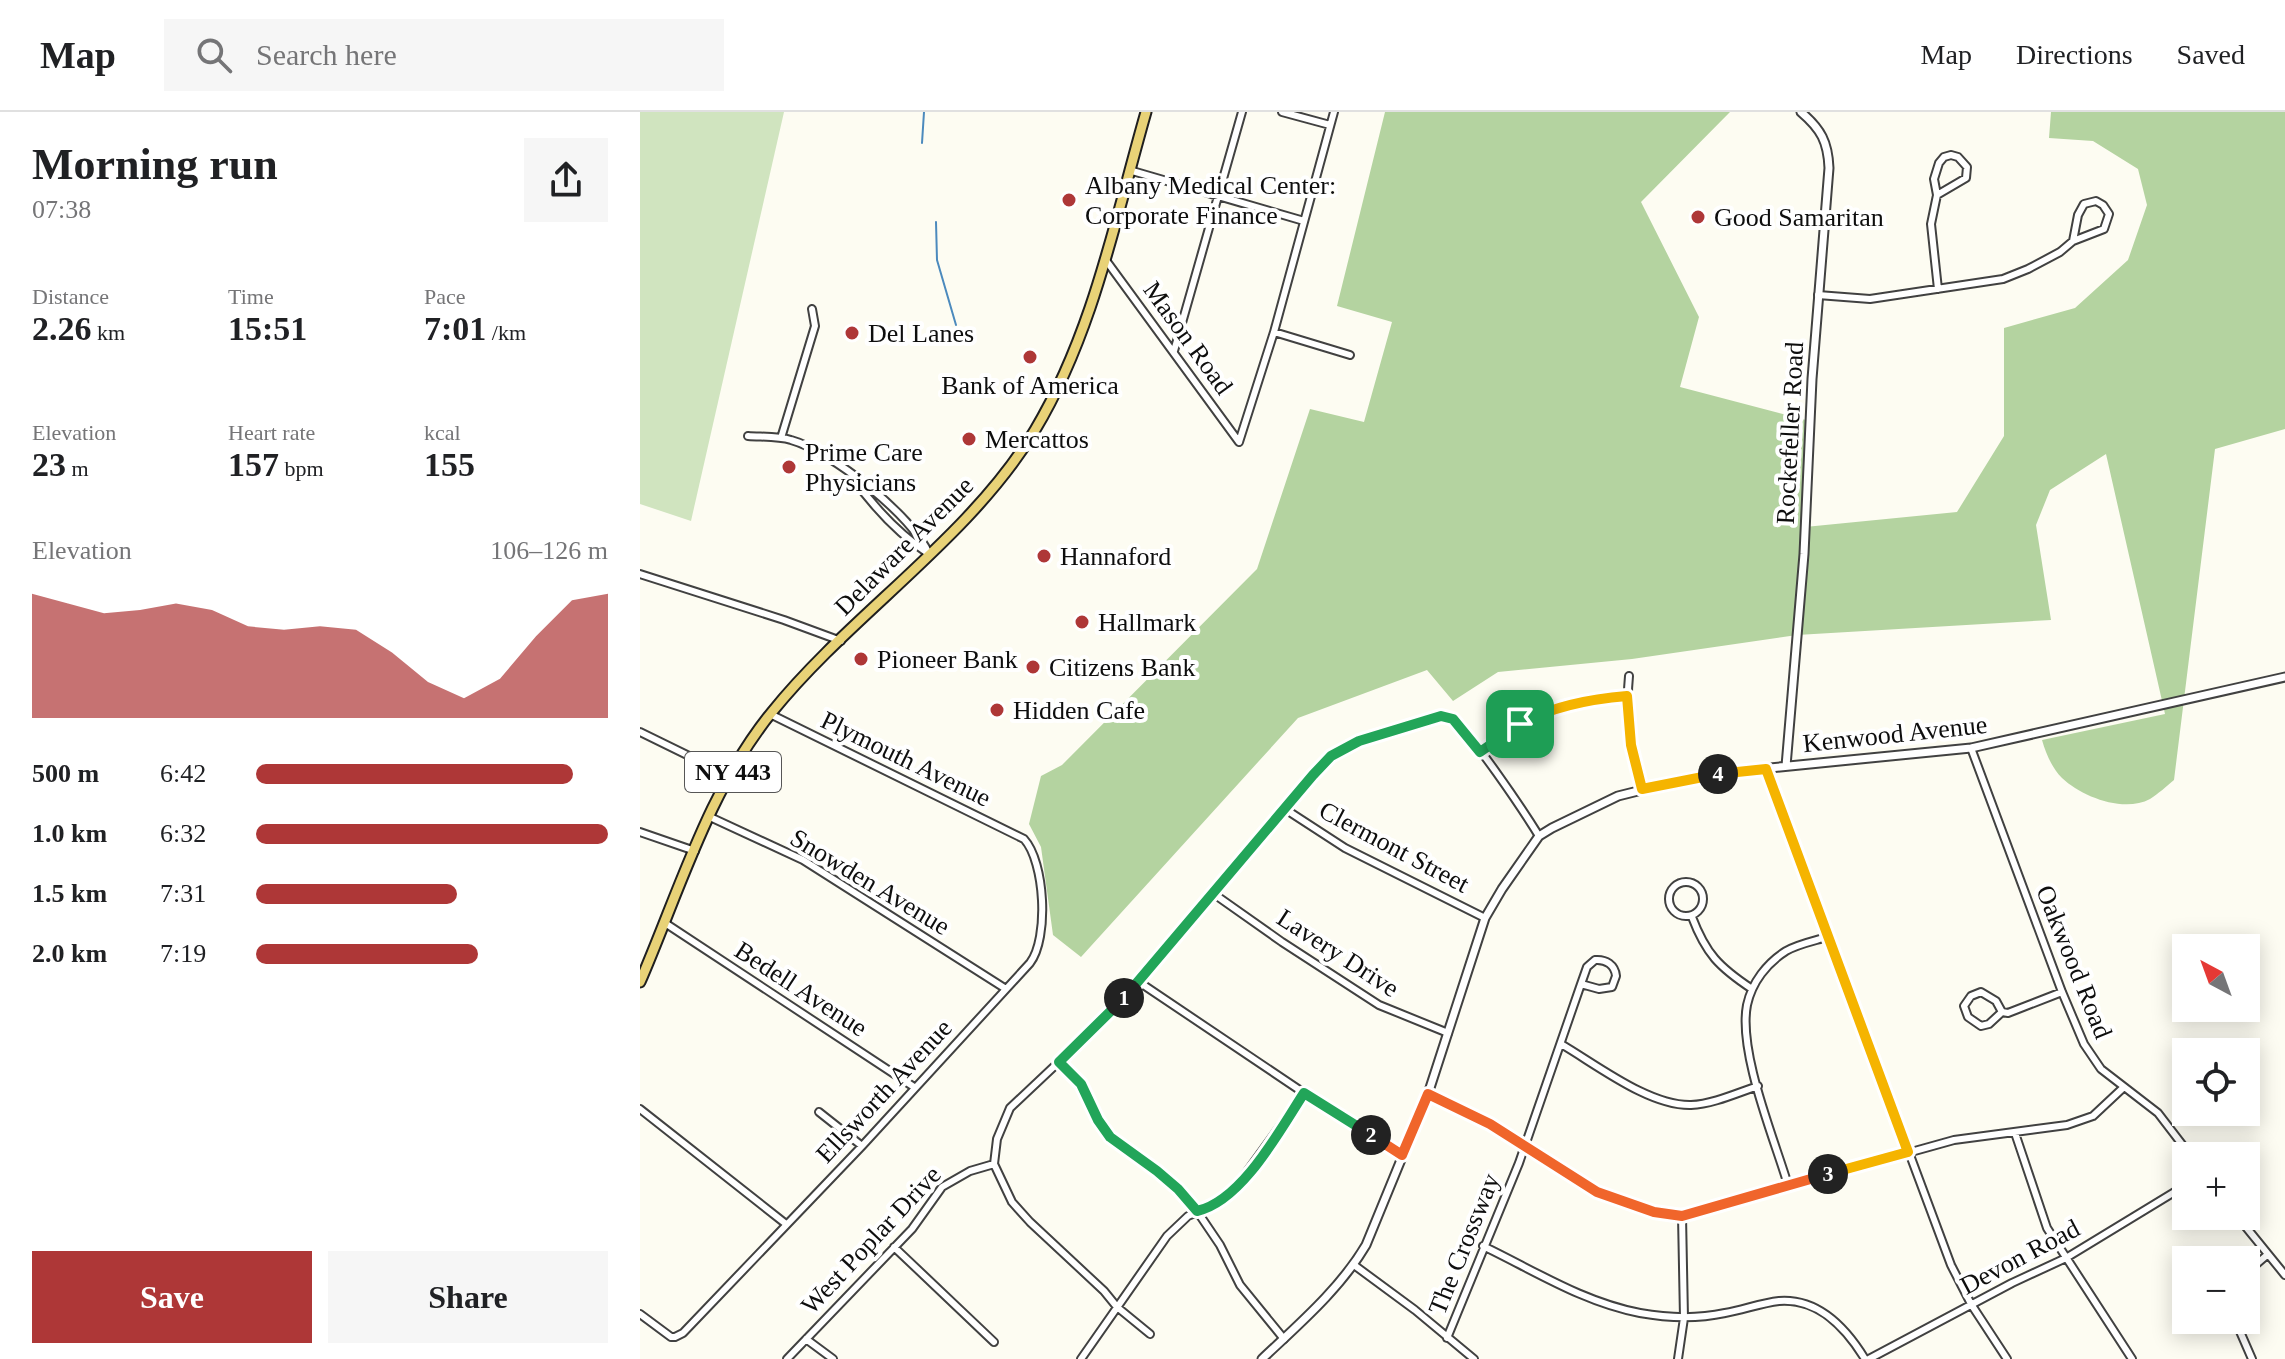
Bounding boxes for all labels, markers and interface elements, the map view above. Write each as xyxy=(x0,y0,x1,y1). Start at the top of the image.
search box xyxy=(164,19,724,91)
icon: search xyxy=(192,33,236,77)
text: Map xyxy=(40,34,116,76)
text: Search here xyxy=(256,38,397,71)
text: Map xyxy=(1921,39,1972,70)
text: Directions xyxy=(2016,39,2133,70)
text: Saved xyxy=(2177,39,2245,70)
button: share xyxy=(524,138,608,222)
text: Morning run xyxy=(32,140,278,189)
place label: Albany Medical Center: Corporate Finance xyxy=(1085,171,1336,230)
marker: Albany Medical Center: Corporate Finance xyxy=(1060,191,1078,209)
text: 07:38 xyxy=(32,195,91,224)
place label: Good Samaritan xyxy=(1714,203,1884,232)
marker: Good Samaritan xyxy=(1689,208,1707,226)
street label: Mason Road xyxy=(1137,276,1239,400)
text: Distance xyxy=(32,284,109,309)
text: Time xyxy=(228,284,274,309)
text: Pace xyxy=(424,284,466,309)
text: 2.26 xyxy=(32,310,92,347)
text: 15:51 xyxy=(228,310,307,347)
text: 7:01 xyxy=(424,310,486,347)
place label: Del Lanes xyxy=(868,319,974,348)
text: km xyxy=(92,320,125,345)
text: /km xyxy=(486,320,526,345)
marker: Del Lanes xyxy=(843,324,861,342)
street label: Rockefeller Road xyxy=(1771,341,1809,525)
marker: Bank of America xyxy=(1021,348,1039,366)
place label: Bank of America xyxy=(941,371,1119,400)
text: Elevation xyxy=(32,420,116,445)
text: Heart rate xyxy=(228,420,315,445)
text: kcal xyxy=(424,420,461,445)
place label: Mercattos xyxy=(985,425,1089,454)
marker: Mercattos xyxy=(960,430,978,448)
place label: Prime Care Physicians xyxy=(805,438,923,497)
text: 23 xyxy=(32,446,66,483)
text: 157 xyxy=(228,446,279,483)
text: 155 xyxy=(424,446,475,483)
text: m xyxy=(66,456,89,481)
text: bpm xyxy=(279,456,324,481)
marker: Prime Care Physicians xyxy=(780,458,798,476)
street label: Delaware Avenue xyxy=(829,471,979,621)
text: Elevation xyxy=(32,536,132,565)
text: 106–126 m xyxy=(490,536,608,565)
place label: Hannaford xyxy=(1060,542,1171,571)
marker: Hannaford xyxy=(1035,547,1053,565)
place label: Hallmark xyxy=(1098,608,1196,637)
marker: Hallmark xyxy=(1073,613,1091,631)
place label: Pioneer Bank xyxy=(877,645,1018,674)
marker: Pioneer Bank xyxy=(852,650,870,668)
place label: Citizens Bank xyxy=(1049,653,1196,682)
marker: Citizens Bank xyxy=(1024,658,1042,676)
pin xyxy=(1486,690,1554,758)
place label: Hidden Cafe xyxy=(1013,696,1145,725)
marker: Hidden Cafe xyxy=(988,701,1006,719)
icon: arrive xyxy=(1498,702,1542,746)
street label: Plymouth Avenue xyxy=(816,705,996,813)
street label: Kenwood Avenue xyxy=(1801,710,1989,758)
road number: NY 443 xyxy=(685,752,781,792)
pin: 4 xyxy=(1698,754,1738,794)
text: 500 m xyxy=(32,759,99,788)
text: 6:42 xyxy=(160,759,206,788)
text: 4 xyxy=(1713,761,1724,786)
street label: Clermont Street xyxy=(1314,795,1474,899)
text: 1.0 km xyxy=(32,819,107,848)
text: 6:32 xyxy=(160,819,206,848)
street label: Snowden Avenue xyxy=(785,823,955,941)
text: 1.5 km xyxy=(32,879,107,908)
text: 7:31 xyxy=(160,879,206,908)
street label: Oakwood Road xyxy=(2030,881,2118,1043)
street label: Lavery Drive xyxy=(1272,903,1404,1003)
north arrow xyxy=(2172,934,2260,1022)
map controls xyxy=(2172,934,2260,1334)
street label: Bedell Avenue xyxy=(729,935,873,1043)
text: 2.0 km xyxy=(32,939,107,968)
text: 7:19 xyxy=(160,939,206,968)
pin: 1 xyxy=(1104,978,1144,1018)
text: 1 xyxy=(1119,985,1130,1010)
street label: Ellsworth Avenue xyxy=(810,1013,958,1169)
button: locate xyxy=(2172,1038,2260,1126)
pin: 2 xyxy=(1351,1115,1391,1155)
text: 2 xyxy=(1366,1122,1377,1147)
button: + xyxy=(2172,1142,2260,1230)
pin: 3 xyxy=(1808,1154,1848,1194)
street label: West Poplar Drive xyxy=(795,1160,947,1320)
text: 3 xyxy=(1823,1161,1834,1186)
street label: The Crossway xyxy=(1423,1169,1505,1319)
street label: Devon Road xyxy=(1955,1214,2085,1300)
button: − xyxy=(2172,1246,2260,1334)
button: Save xyxy=(32,1251,312,1343)
button: Share xyxy=(328,1251,608,1343)

